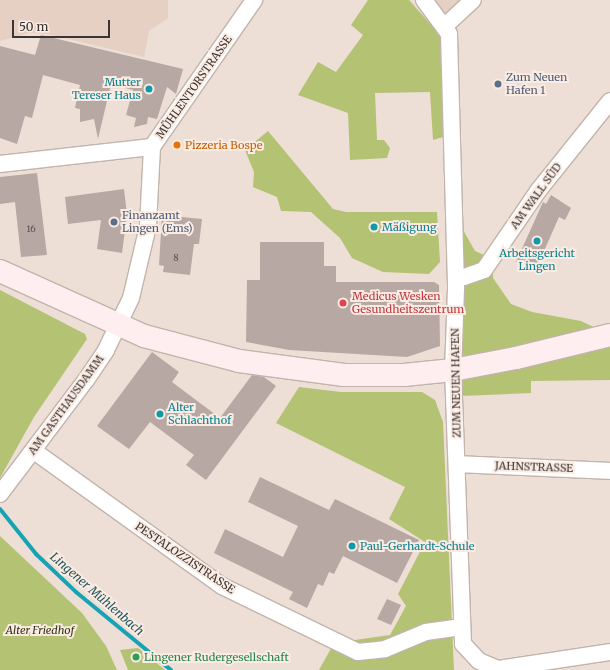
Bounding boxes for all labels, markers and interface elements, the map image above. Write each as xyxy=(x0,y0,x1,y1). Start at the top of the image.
scale bar xyxy=(14,12,112,38)
text: 50 m xyxy=(19,19,48,34)
street label: MÜHLENTORSTRASSE xyxy=(153,33,235,141)
place label: Zum Neuen Hafen 1 xyxy=(506,71,567,97)
place label: Mutter Tereser Haus xyxy=(72,76,141,102)
marker: Zum Neuen Hafen 1 xyxy=(493,79,503,89)
marker: Mutter Tereser Haus xyxy=(144,84,154,94)
place label: Pizzeria Bospe xyxy=(185,138,263,152)
marker: Pizzeria Bospe xyxy=(172,140,182,150)
street label: AM WALL SÜD xyxy=(508,160,564,232)
place label: Finanzamt Lingen (Ems) xyxy=(122,209,193,235)
marker: Finanzamt Lingen (Ems) xyxy=(109,217,119,227)
place label: Mäßigung xyxy=(382,220,437,234)
marker: Mäßigung xyxy=(369,222,379,232)
house number: 16 xyxy=(26,224,36,234)
marker: Arbeitsgericht Lingen xyxy=(532,236,542,246)
place label: Arbeitsgericht Lingen xyxy=(499,247,575,273)
house number: 8 xyxy=(173,253,179,263)
place label: Medicus Wesken Gesundheitszentrum xyxy=(352,290,464,316)
marker: Medicus Wesken Gesundheitszentrum xyxy=(337,297,349,309)
street label: ZUM NEUEN HAFEN xyxy=(448,328,464,438)
street label: AM GASTHAUSDAMM xyxy=(25,353,107,457)
place label: Alter Schlachthof xyxy=(168,401,231,427)
marker: Alter Schlachthof xyxy=(155,409,165,419)
street label: JAHNSTRASSE xyxy=(495,459,573,475)
street label: PESTALOZZISTRASSE xyxy=(133,520,237,596)
place label: Paul-Gerhardt-Schule xyxy=(360,539,475,553)
marker: Paul-Gerhardt-Schule xyxy=(347,541,357,551)
water label: Lingener Mühlenbach xyxy=(47,550,147,638)
park label: Alter Friedhof xyxy=(6,623,74,637)
place label: Lingener Rudergesellschaft xyxy=(144,650,289,664)
marker: Lingener Rudergesellschaft xyxy=(131,652,141,662)

